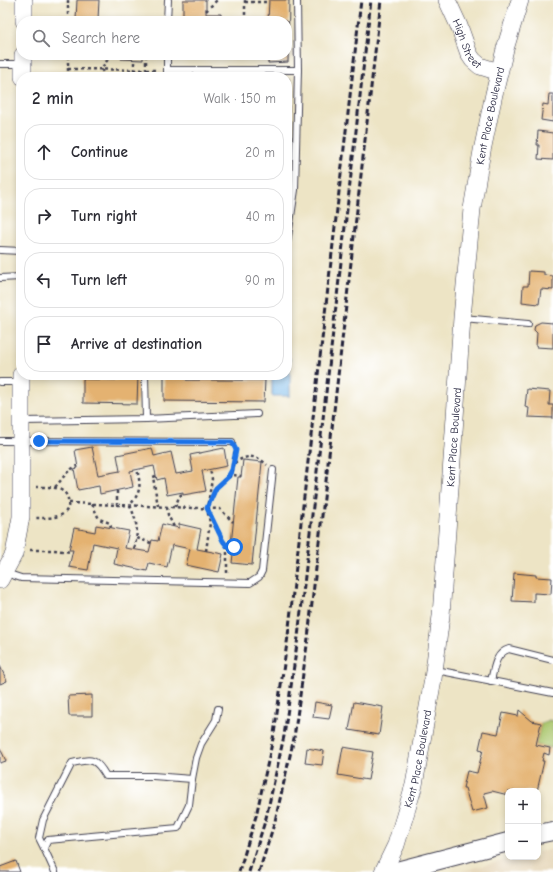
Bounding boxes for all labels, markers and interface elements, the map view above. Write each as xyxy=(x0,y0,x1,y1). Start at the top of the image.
search box xyxy=(16,16,292,60)
street label: High Street xyxy=(450,17,485,71)
icon: search xyxy=(30,27,52,49)
text: Search here xyxy=(62,29,140,47)
street label: Kent Place Boulevard xyxy=(473,65,507,166)
text: 2 min xyxy=(32,89,73,108)
text: Walk · 150 m xyxy=(204,91,276,106)
icon: ahead xyxy=(33,141,55,163)
text: Continue xyxy=(71,143,128,161)
text: 20 m xyxy=(245,145,275,160)
icon: right xyxy=(33,205,55,227)
text: Turn right xyxy=(71,207,137,225)
text: 40 m xyxy=(246,209,275,224)
icon: left xyxy=(33,269,55,291)
text: Turn left xyxy=(71,271,127,289)
text: 90 m xyxy=(245,273,275,288)
icon: arrive xyxy=(33,333,55,355)
text: Arrive at destination xyxy=(71,335,202,353)
street label: Kent Place Boulevard xyxy=(444,387,464,487)
route end xyxy=(30,432,48,450)
route start xyxy=(225,538,243,556)
street label: Kent Place Boulevard xyxy=(401,709,434,809)
map controls xyxy=(505,788,541,860)
button: + xyxy=(505,788,541,824)
button: − xyxy=(505,824,541,860)

